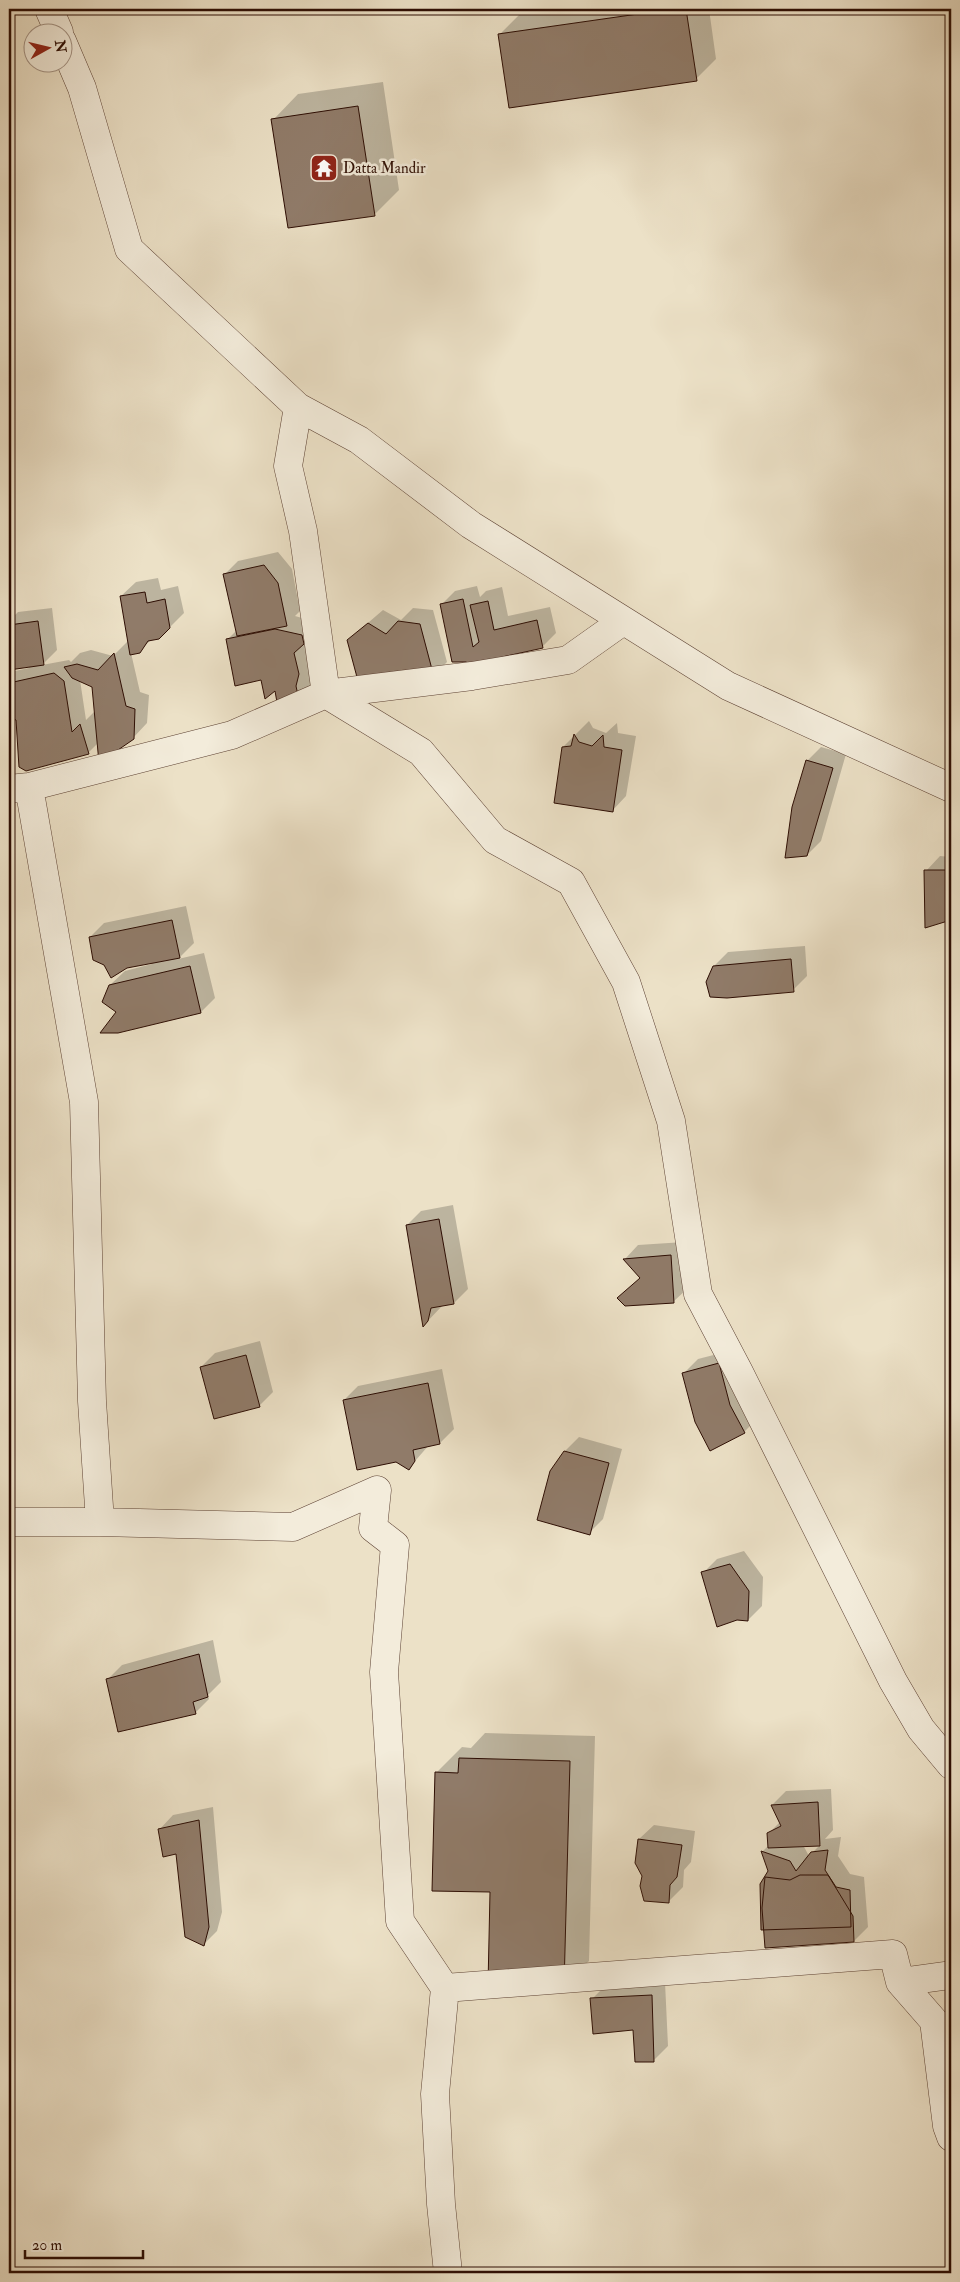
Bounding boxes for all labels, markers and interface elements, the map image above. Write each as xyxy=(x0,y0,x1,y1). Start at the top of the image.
north arrow xyxy=(22,22,72,72)
text: N xyxy=(51,38,70,54)
temple icon: Datta Mandir xyxy=(309,153,339,183)
place label: Datta Mandir xyxy=(343,159,426,178)
scale bar xyxy=(25,2227,142,2259)
text: 20 m xyxy=(32,2236,62,2255)

